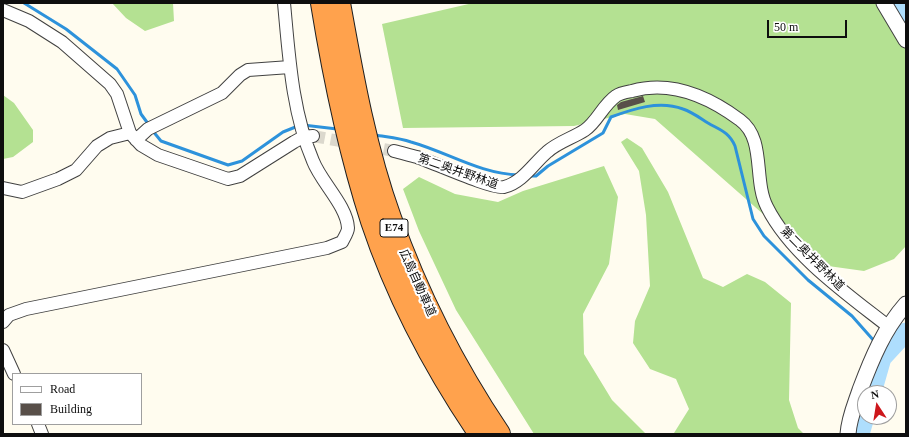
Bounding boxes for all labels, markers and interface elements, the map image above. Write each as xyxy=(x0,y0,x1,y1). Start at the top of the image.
scale bar xyxy=(769,12,849,38)
text: 50 m xyxy=(774,20,798,34)
street label: 第二奥井野林道 xyxy=(416,152,500,192)
road number: E74 xyxy=(380,219,408,237)
street label: 第二奥井野林道 xyxy=(777,224,847,294)
street label: 広島自動車道 xyxy=(396,247,438,319)
legend xyxy=(12,373,142,425)
text: Road xyxy=(50,382,75,396)
north arrow xyxy=(857,385,897,425)
text: N xyxy=(870,388,880,401)
text: Building xyxy=(50,402,92,416)

